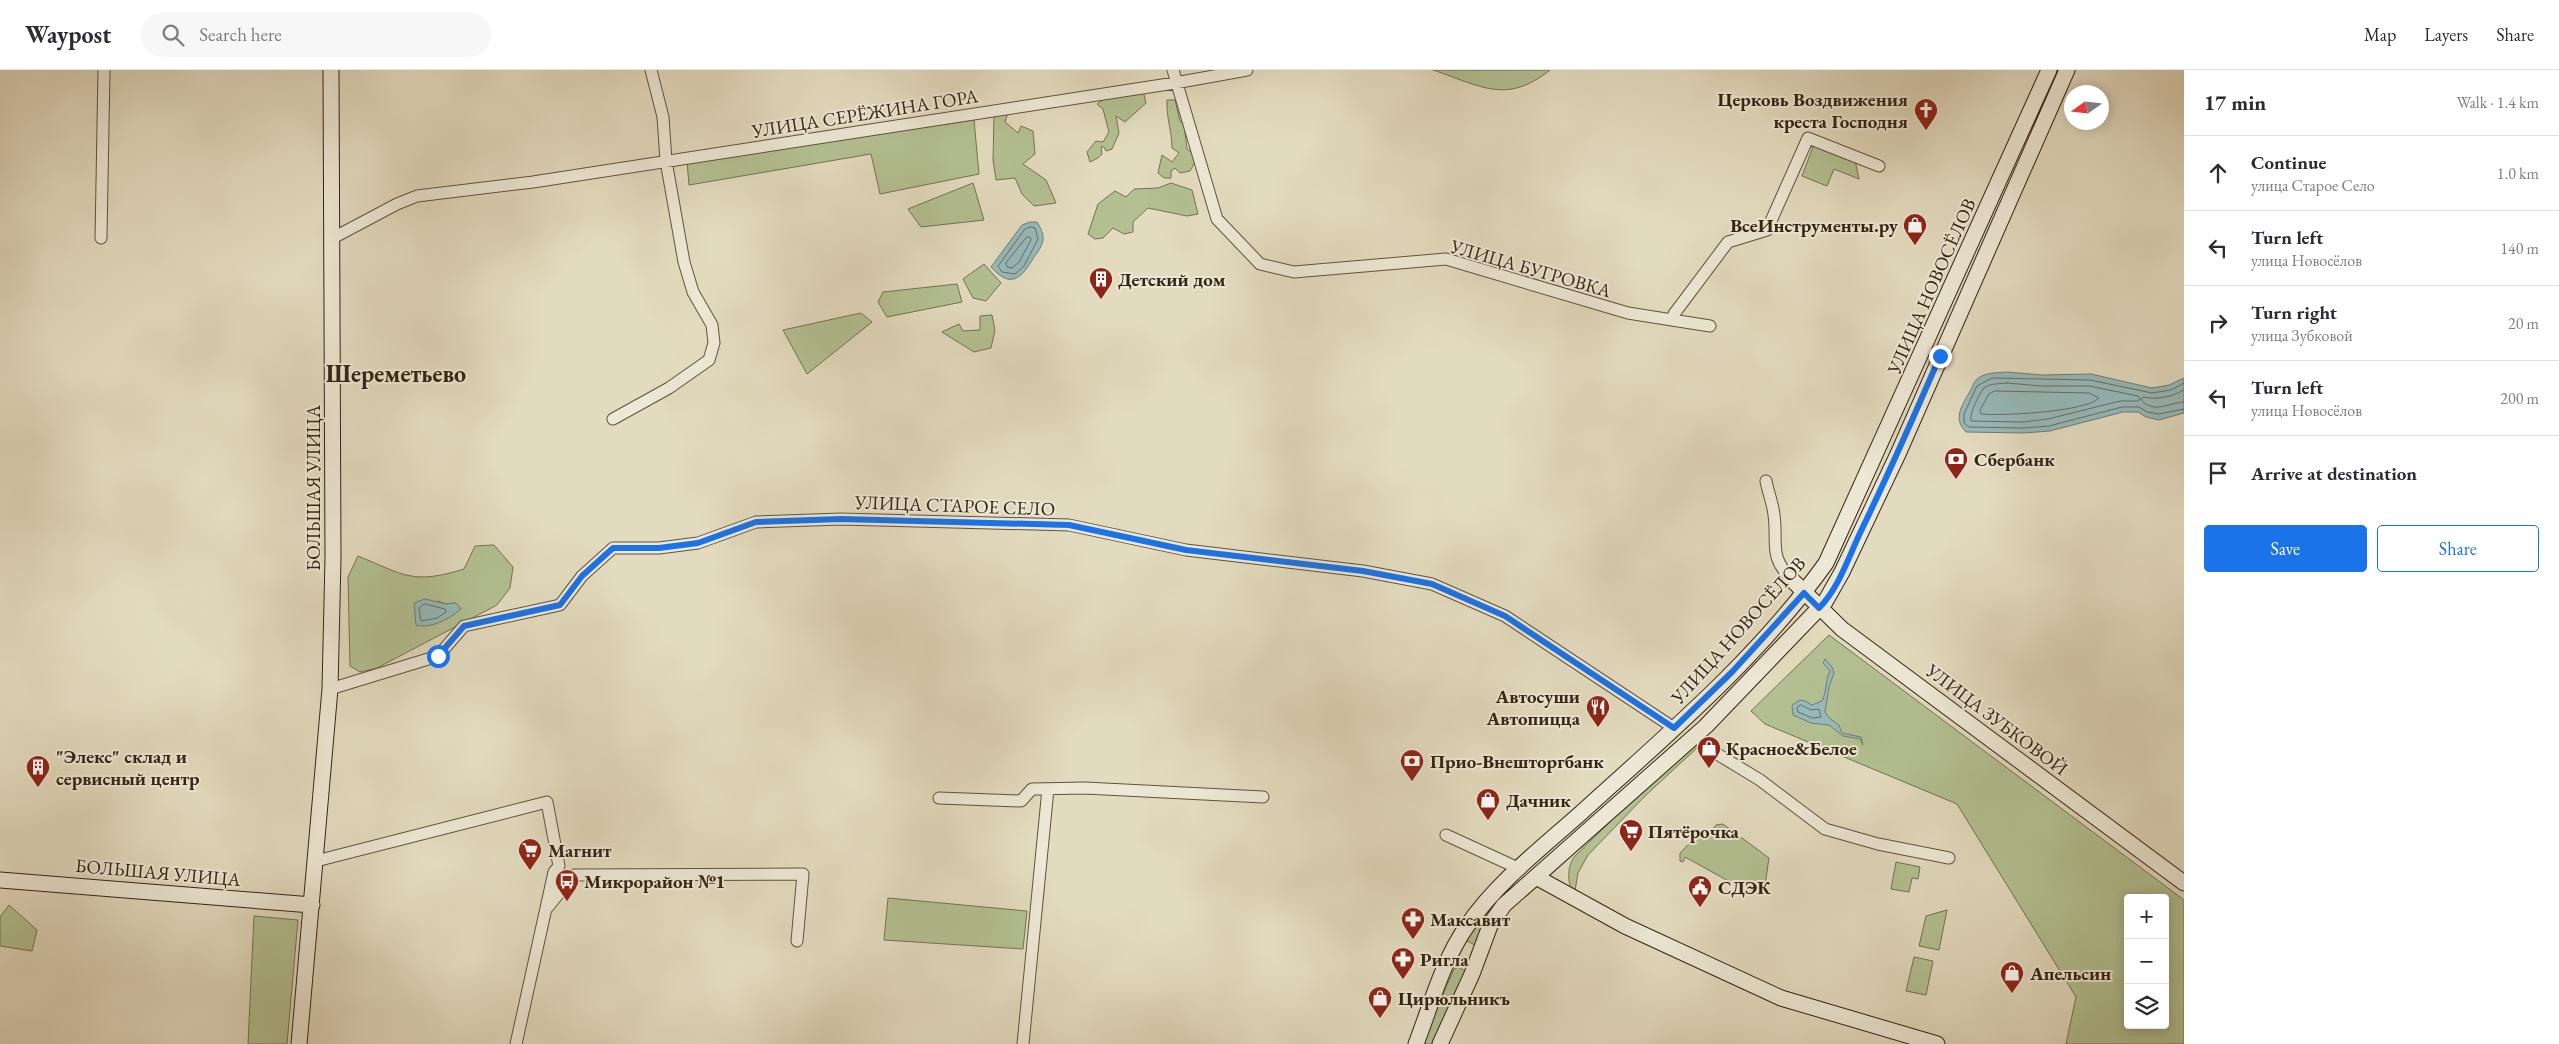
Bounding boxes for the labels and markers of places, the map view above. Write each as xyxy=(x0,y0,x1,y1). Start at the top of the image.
place label: Церковь Воздвижения креста Господня xyxy=(1718,87,1908,134)
church icon: Церковь Воздвижения креста Господня xyxy=(1913,97,1939,131)
shop icon: ВсеИнструменты.ру xyxy=(1902,212,1928,246)
place label: ВсеИнструменты.ру xyxy=(1730,213,1899,238)
building icon: Детский дом xyxy=(1088,266,1114,300)
place label: Детский дом xyxy=(1118,267,1226,292)
bank icon: Сбербанк xyxy=(1943,446,1969,480)
place label: Сбербанк xyxy=(1974,447,2055,472)
place label: Автосуши Автопицца xyxy=(1486,684,1581,731)
restaurant icon: Автосуши Автопицца xyxy=(1585,694,1611,728)
shop icon: Красное&Белое xyxy=(1696,735,1722,769)
place label: Красное&Белое xyxy=(1726,736,1857,761)
place label: "Элекс" склад и сервисный центр xyxy=(56,744,200,791)
bank icon: Прио-Внешторгбанк xyxy=(1399,748,1425,782)
place label: Прио-Внешторгбанк xyxy=(1430,749,1604,774)
building icon: "Элекс" склад и сервисный центр xyxy=(25,754,51,788)
shop icon: Дачник xyxy=(1475,787,1501,821)
place label: Дачник xyxy=(1506,788,1571,813)
supermarket icon: Пятёрочка xyxy=(1618,818,1644,852)
place label: Пятёрочка xyxy=(1648,819,1740,844)
supermarket icon: Магнит xyxy=(517,837,543,871)
place label: Магнит xyxy=(548,838,612,863)
bus stop icon: Микрорайон №1 xyxy=(554,868,580,902)
place label: Микрорайон №1 xyxy=(584,869,725,894)
public building icon: СДЭК xyxy=(1687,874,1713,908)
place label: СДЭК xyxy=(1718,875,1771,900)
pharmacy icon: Максавит xyxy=(1400,906,1426,940)
place label: Максавит xyxy=(1430,907,1511,932)
pharmacy icon: Ригла xyxy=(1390,946,1416,980)
place label: Ригла xyxy=(1420,947,1469,972)
shop icon: Апельсин xyxy=(1999,960,2025,994)
place label: Апельсин xyxy=(2029,961,2111,986)
shop icon: Цирюльникъ xyxy=(1367,985,1393,1019)
place label: Цирюльникъ xyxy=(1398,986,1511,1011)

